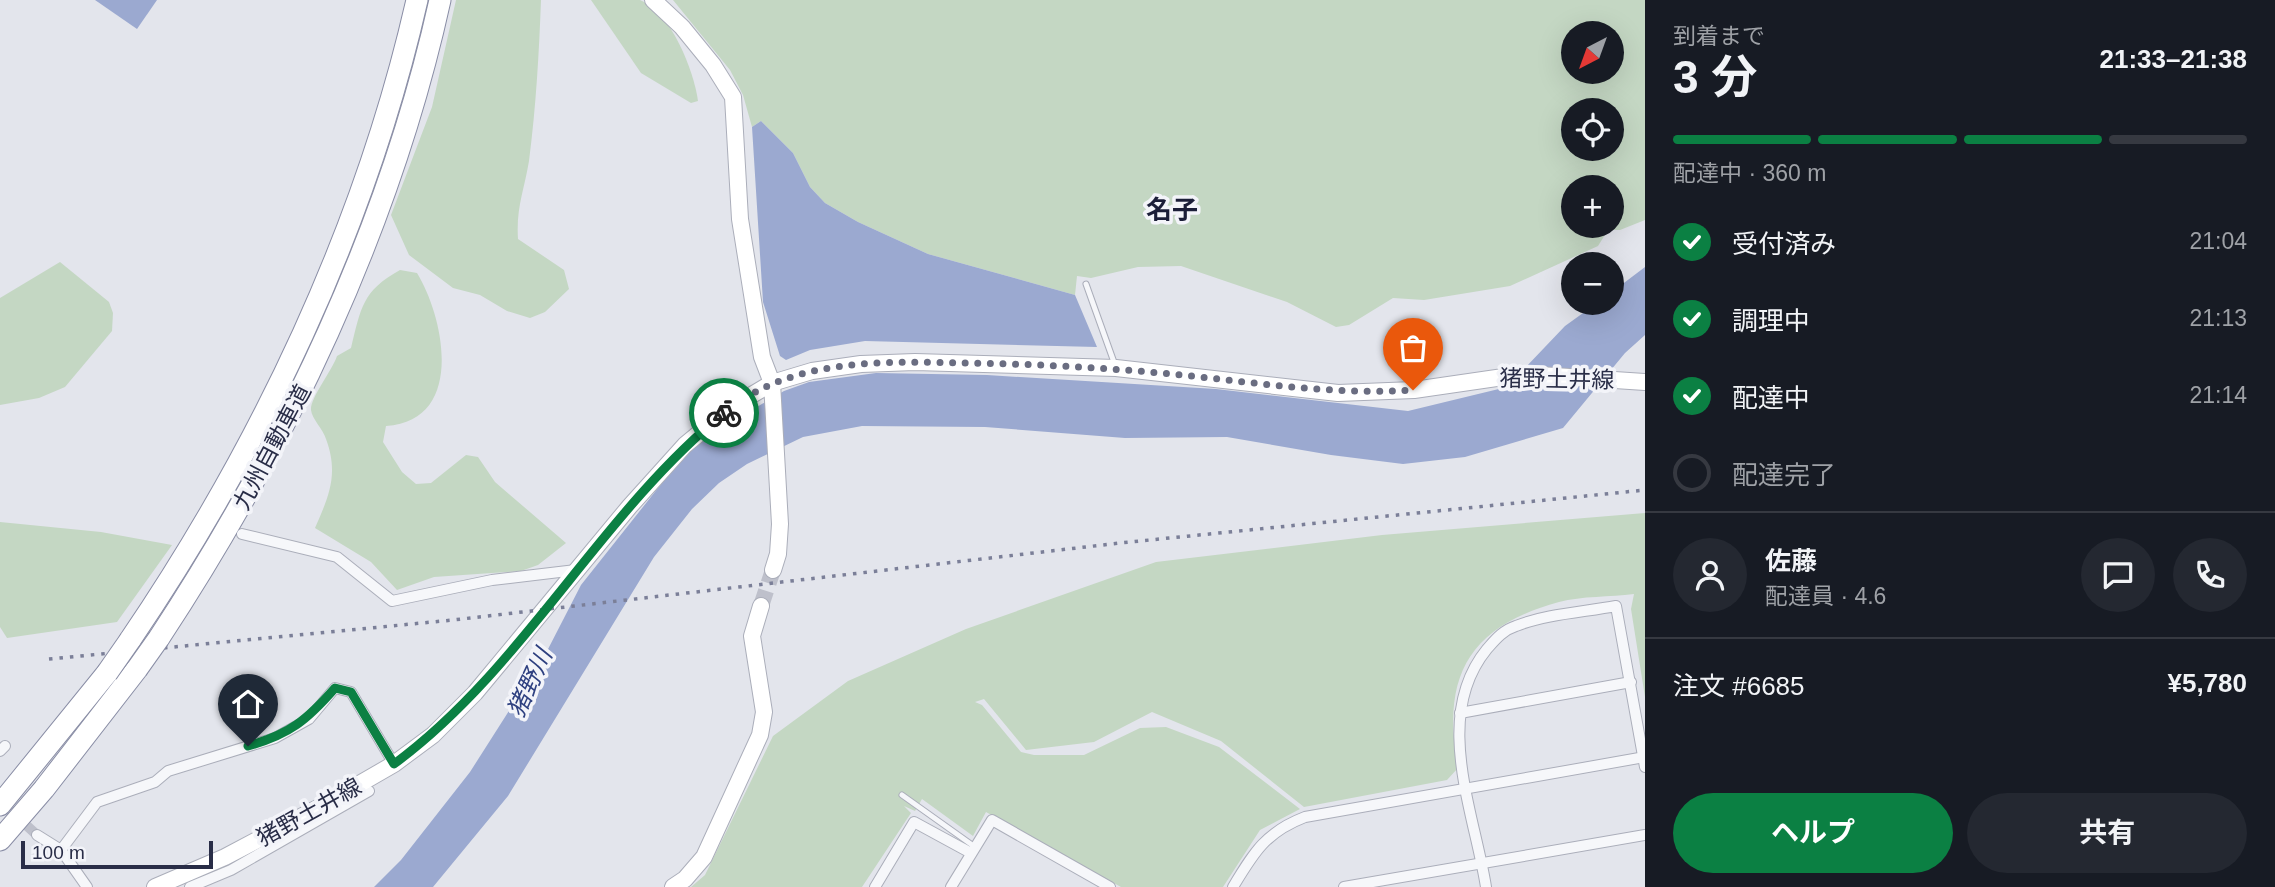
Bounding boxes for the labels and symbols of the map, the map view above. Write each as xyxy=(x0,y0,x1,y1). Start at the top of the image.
north arrow xyxy=(1561,21,1624,84)
district label: 名子 xyxy=(1146,195,1198,225)
pin xyxy=(1383,318,1443,390)
street label: 猪野土井線 xyxy=(1499,365,1615,393)
courier xyxy=(689,378,759,448)
street label: 九州自動車道 xyxy=(228,380,316,514)
water label: 猪野川 xyxy=(502,642,558,721)
pin xyxy=(218,674,278,746)
street label: 猪野土井線 xyxy=(252,773,366,851)
scale bar xyxy=(21,838,214,870)

